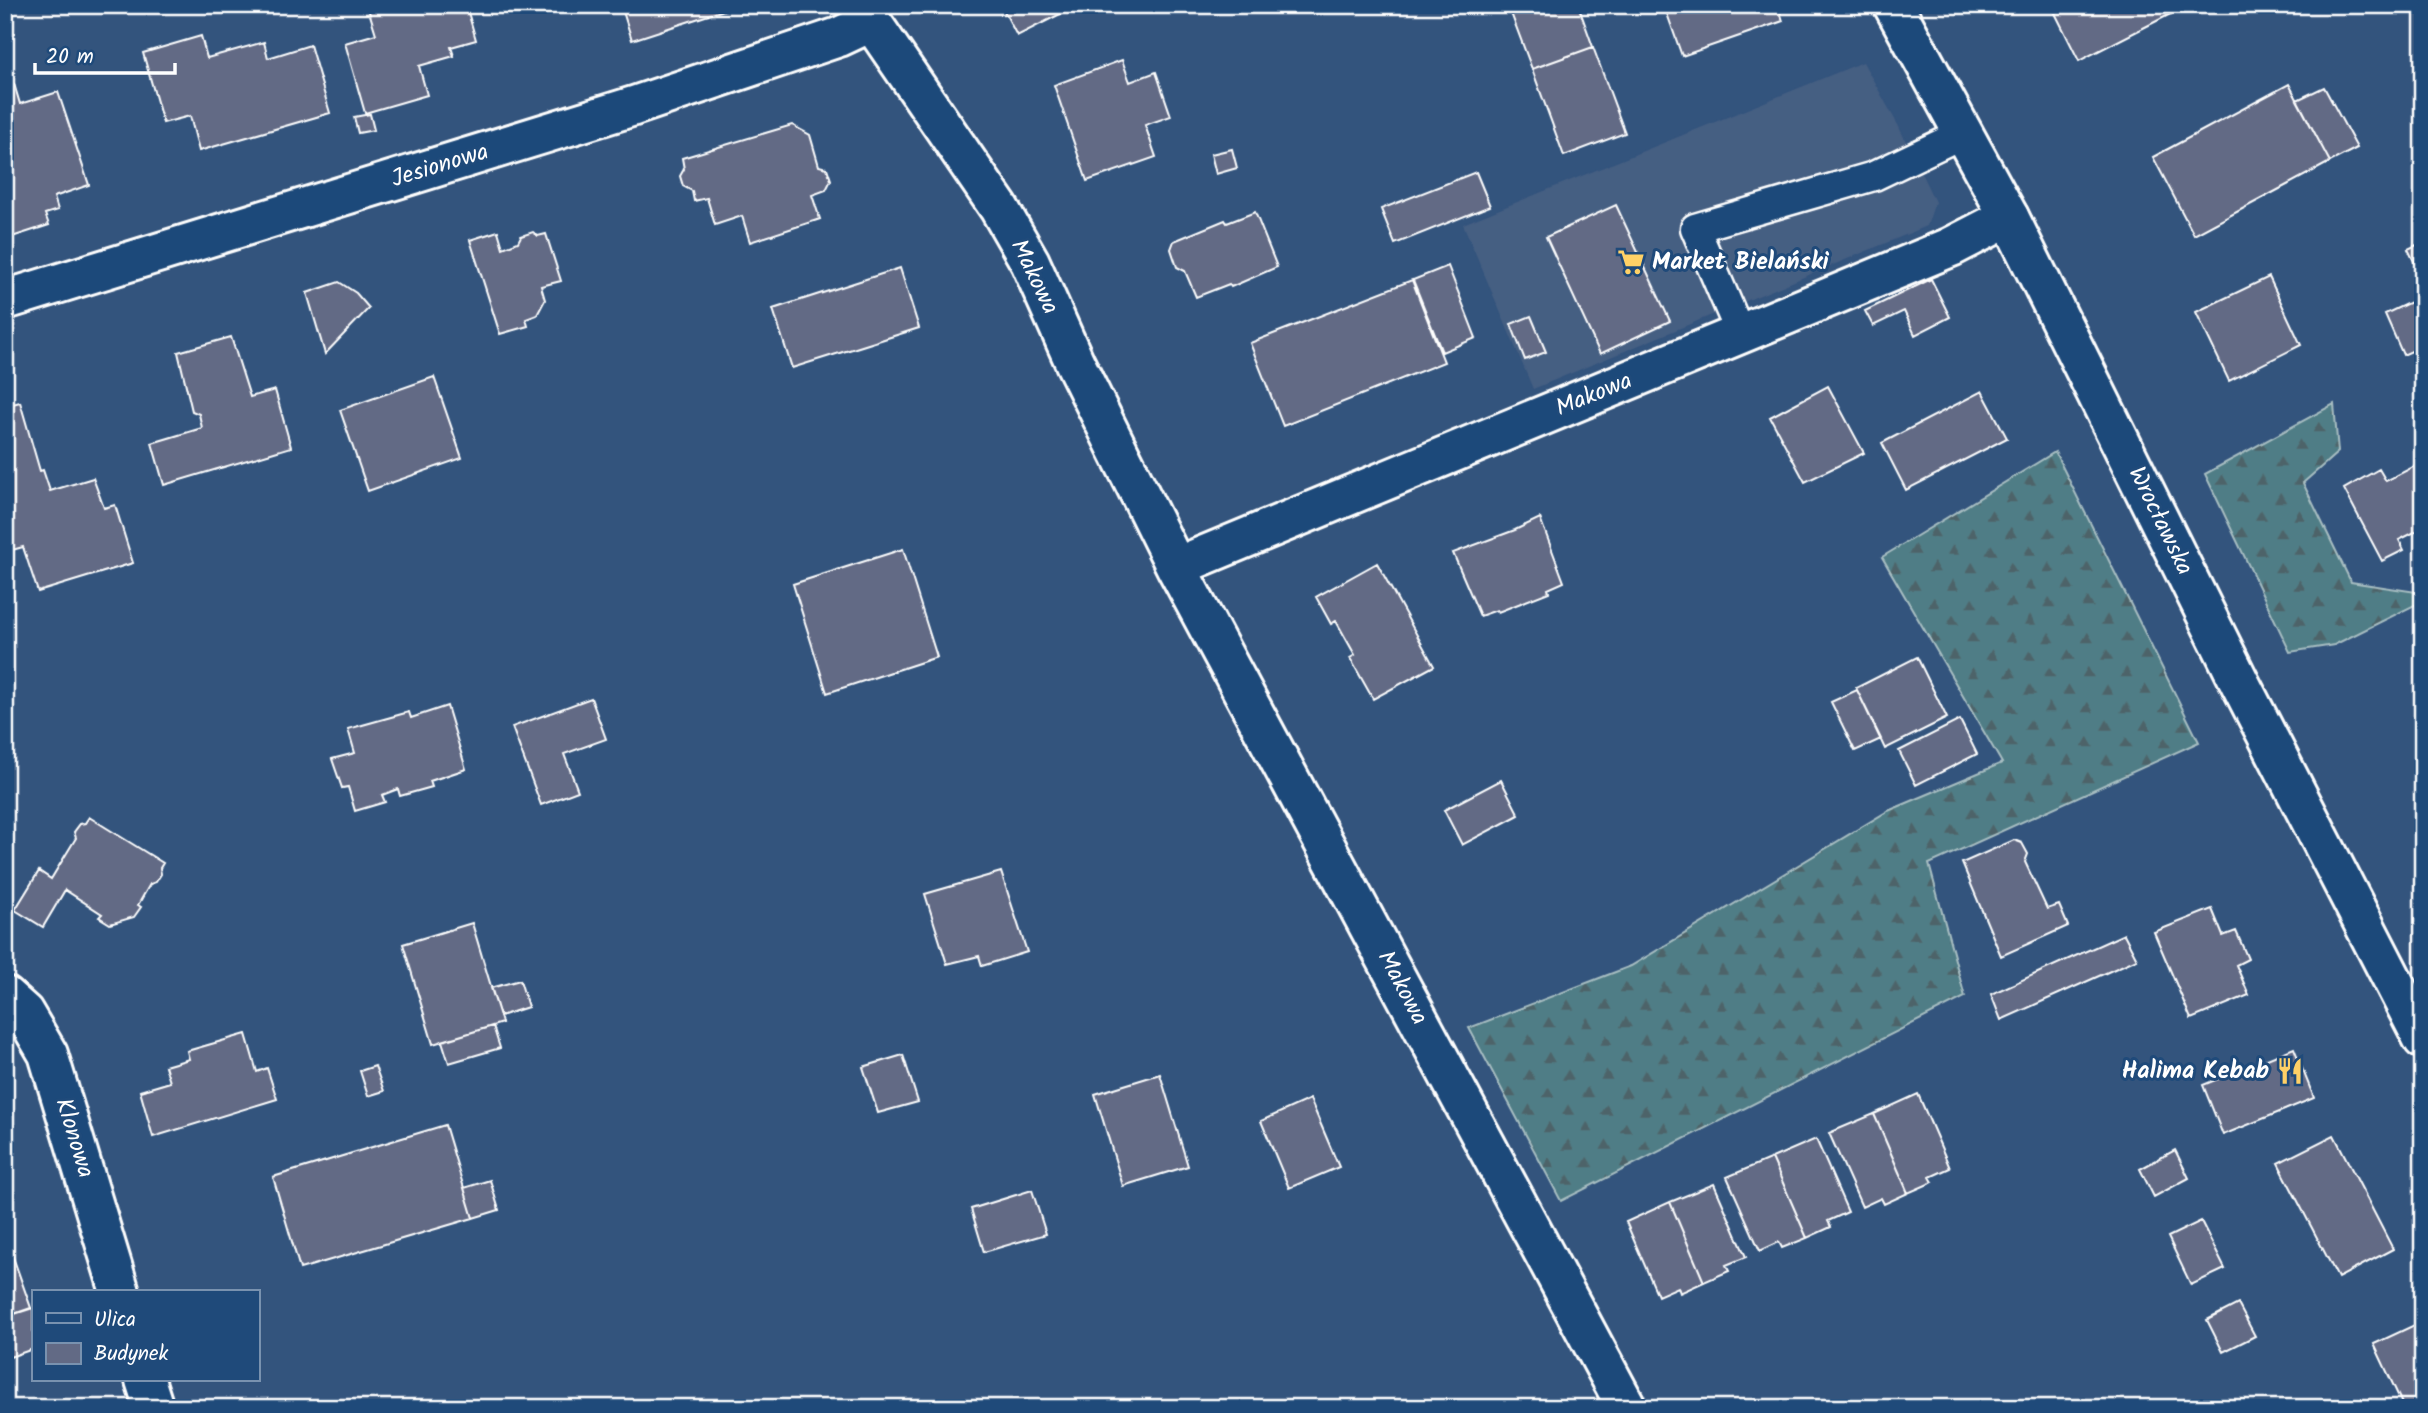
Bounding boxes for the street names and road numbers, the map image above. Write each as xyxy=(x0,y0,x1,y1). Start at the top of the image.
street label: Jesionowa xyxy=(387,133,493,199)
street label: Makowa xyxy=(999,233,1069,321)
street label: Makowa xyxy=(1550,362,1638,428)
street label: Wrocławska xyxy=(2117,460,2203,582)
street label: Makowa xyxy=(1366,944,1438,1032)
street label: Klonowa xyxy=(43,1093,105,1183)

